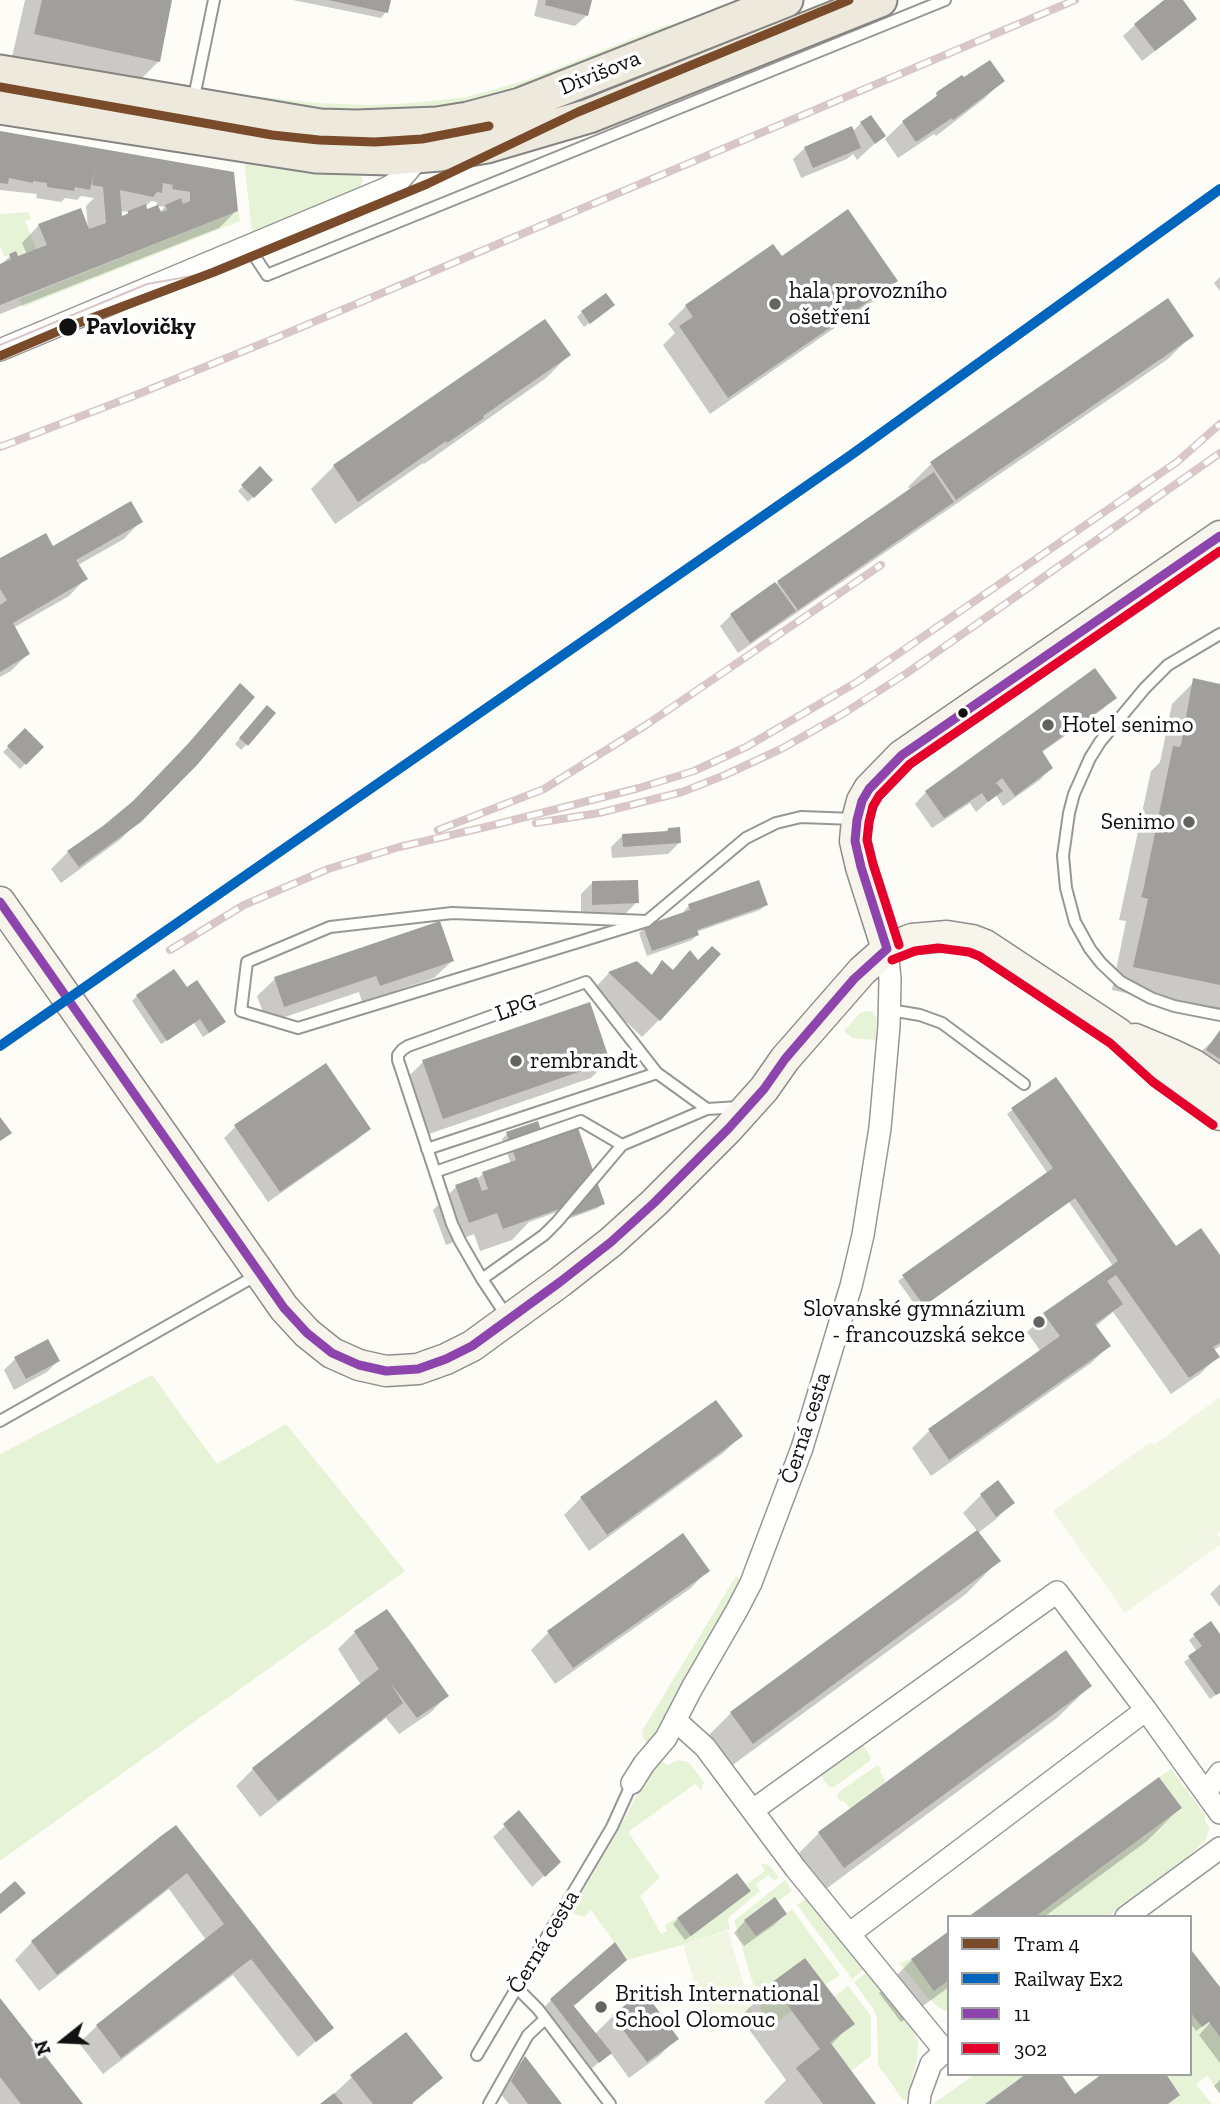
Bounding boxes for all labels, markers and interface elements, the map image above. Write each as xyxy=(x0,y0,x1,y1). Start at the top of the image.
street label: Divišova xyxy=(556,44,644,102)
place label: hala provozního ošetření xyxy=(789,277,947,331)
marker: hala provozního ošetření xyxy=(767,296,783,312)
place label: Pavlovičky xyxy=(86,313,196,341)
marker: Pavlovičky xyxy=(57,316,79,338)
unlabelled marker xyxy=(956,706,970,720)
place label: Hotel senimo xyxy=(1062,711,1193,739)
marker: Hotel senimo xyxy=(1040,717,1056,733)
place label: Senimo xyxy=(1101,808,1175,836)
marker: Senimo xyxy=(1181,814,1197,830)
street label: LPG xyxy=(492,988,540,1028)
place label: rembrandt xyxy=(530,1047,638,1075)
marker: rembrandt xyxy=(508,1053,524,1069)
place label: Slovanské gymnázium - francouzská sekce xyxy=(803,1295,1025,1349)
marker: Slovanské gymnázium - francouzská sekce xyxy=(1031,1314,1047,1330)
street label: Černá cesta xyxy=(775,1369,837,1487)
street label: Černá cesta xyxy=(502,1885,586,1999)
legend xyxy=(947,1915,1192,2076)
text: Tram 4 xyxy=(1014,1931,1080,1956)
text: Railway Ex2 xyxy=(1014,1966,1123,1991)
place label: British International School Olomouc xyxy=(615,1980,819,2034)
marker: British International School Olomouc xyxy=(593,1999,609,2015)
text: 11 xyxy=(1014,2001,1030,2026)
north arrow xyxy=(28,2006,98,2076)
text: 302 xyxy=(1014,2036,1047,2061)
text: N xyxy=(29,2037,56,2058)

